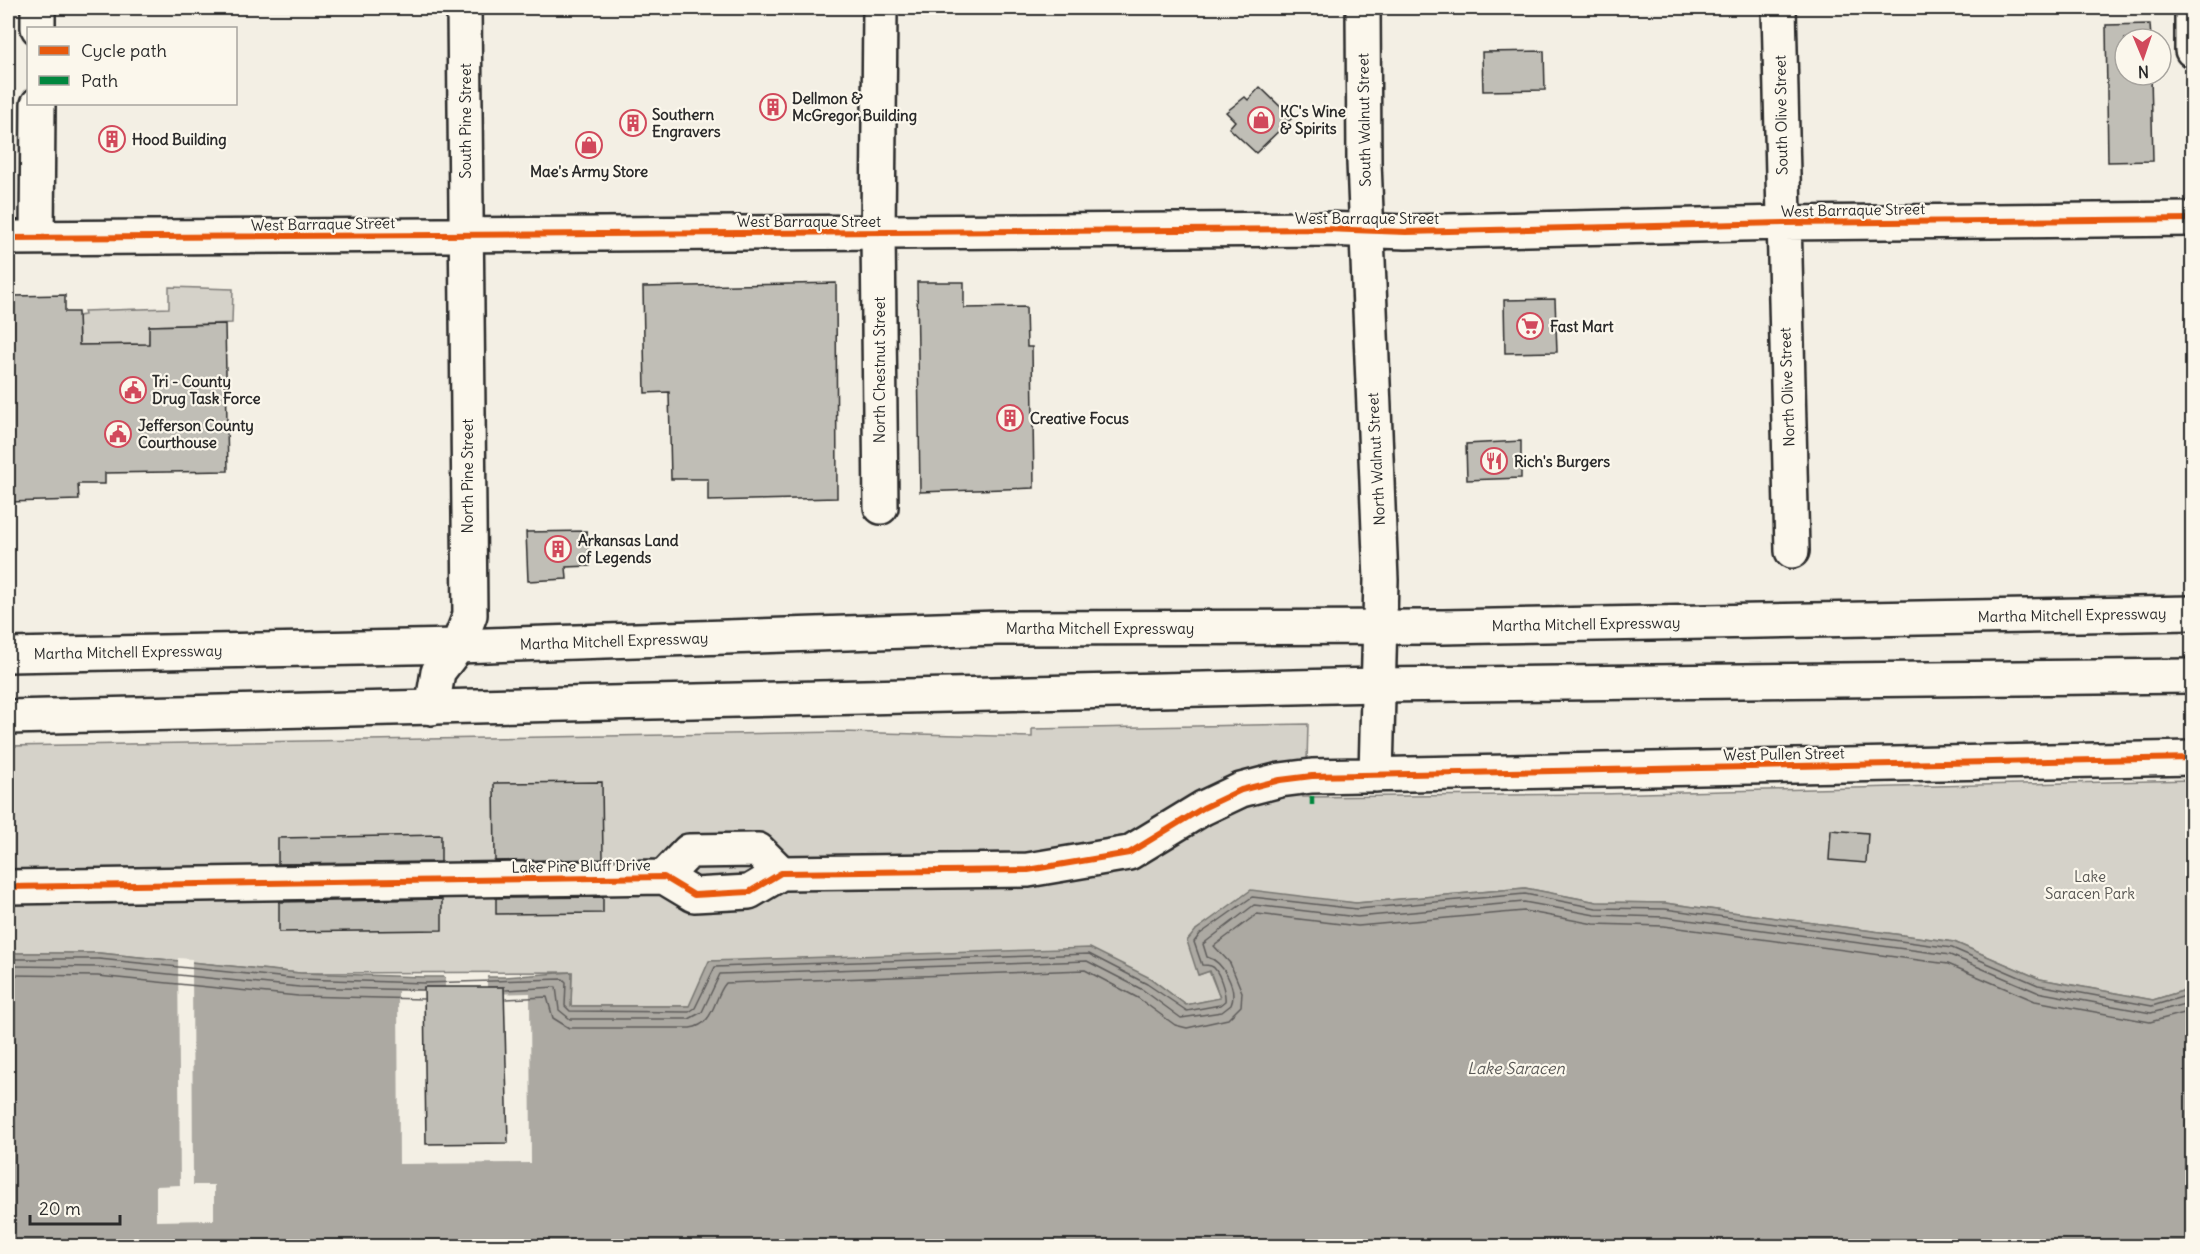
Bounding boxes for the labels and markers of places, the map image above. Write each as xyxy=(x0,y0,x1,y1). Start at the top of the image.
place label: Dellmon & McGregor Building xyxy=(792,89,917,126)
building icon: Dellmon & McGregor Building xyxy=(758,92,788,122)
place label: KC's Wine & Spirits xyxy=(1280,102,1346,139)
place label: Southern Engravers xyxy=(652,105,721,142)
shop icon: KC's Wine & Spirits xyxy=(1246,105,1276,135)
building icon: Southern Engravers xyxy=(618,108,648,138)
building icon: Hood Building xyxy=(97,124,127,154)
place label: Hood Building xyxy=(132,130,227,150)
shop icon: Mae's Army Store xyxy=(574,130,604,160)
place label: Mae's Army Store xyxy=(530,162,648,182)
supermarket icon: Fast Mart xyxy=(1515,311,1545,341)
place label: Fast Mart xyxy=(1550,317,1615,336)
place label: Tri - County Drug Task Force xyxy=(152,372,261,409)
public building icon: Tri - County Drug Task Force xyxy=(118,375,148,405)
building icon: Creative Focus xyxy=(995,403,1025,433)
place label: Creative Focus xyxy=(1030,409,1129,428)
place label: Jefferson County Courthouse xyxy=(138,416,254,452)
public building icon: Jefferson County Courthouse xyxy=(103,419,133,449)
restaurant icon: Rich's Burgers xyxy=(1479,446,1509,476)
place label: Rich's Burgers xyxy=(1514,452,1610,472)
place label: Arkansas Land of Legends xyxy=(578,531,679,568)
building icon: Arkansas Land of Legends xyxy=(543,534,573,564)

